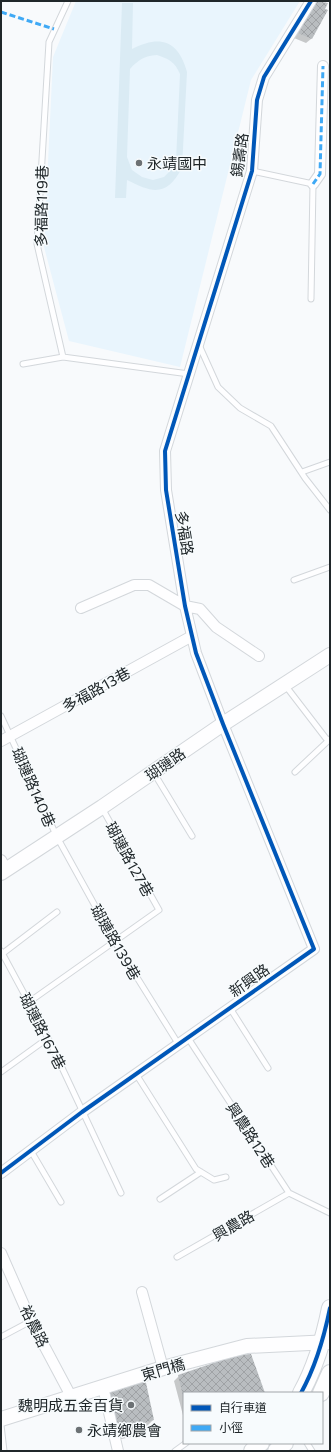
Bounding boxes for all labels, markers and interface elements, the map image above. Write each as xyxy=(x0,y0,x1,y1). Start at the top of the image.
street label: 錫壽路 xyxy=(227,131,251,179)
place label: 永靖國中 xyxy=(147,154,207,172)
marker: 永靖國中 xyxy=(134,158,144,168)
street label: 多福路119巷 xyxy=(31,165,51,247)
street label: 多福路 xyxy=(173,509,197,557)
street label: 多福路13巷 xyxy=(59,663,133,715)
street label: 瑚璉路140巷 xyxy=(8,744,60,830)
street label: 瑚璉路 xyxy=(141,744,189,784)
street label: 瑚璉路127巷 xyxy=(102,819,158,899)
street label: 瑚璉路139巷 xyxy=(87,901,145,983)
street label: 新興路 xyxy=(225,960,273,1000)
street label: 瑚璉路167巷 xyxy=(16,990,70,1072)
street label: 興農路12巷 xyxy=(223,1099,279,1171)
street label: 興農路 xyxy=(209,1206,257,1244)
street label: 裕農路 xyxy=(17,1302,53,1350)
street label: 東門橋 xyxy=(139,1354,187,1384)
legend xyxy=(183,1392,323,1444)
place label: 魏明成五金百貨 xyxy=(18,1396,123,1414)
marker: 魏明成五金百貨 xyxy=(126,1400,136,1410)
text: 自行車道 xyxy=(219,1400,267,1414)
text: 小徑 xyxy=(219,1420,243,1434)
place label: 永靖鄉農會 xyxy=(87,1421,162,1439)
marker: 永靖鄉農會 xyxy=(74,1425,84,1435)

